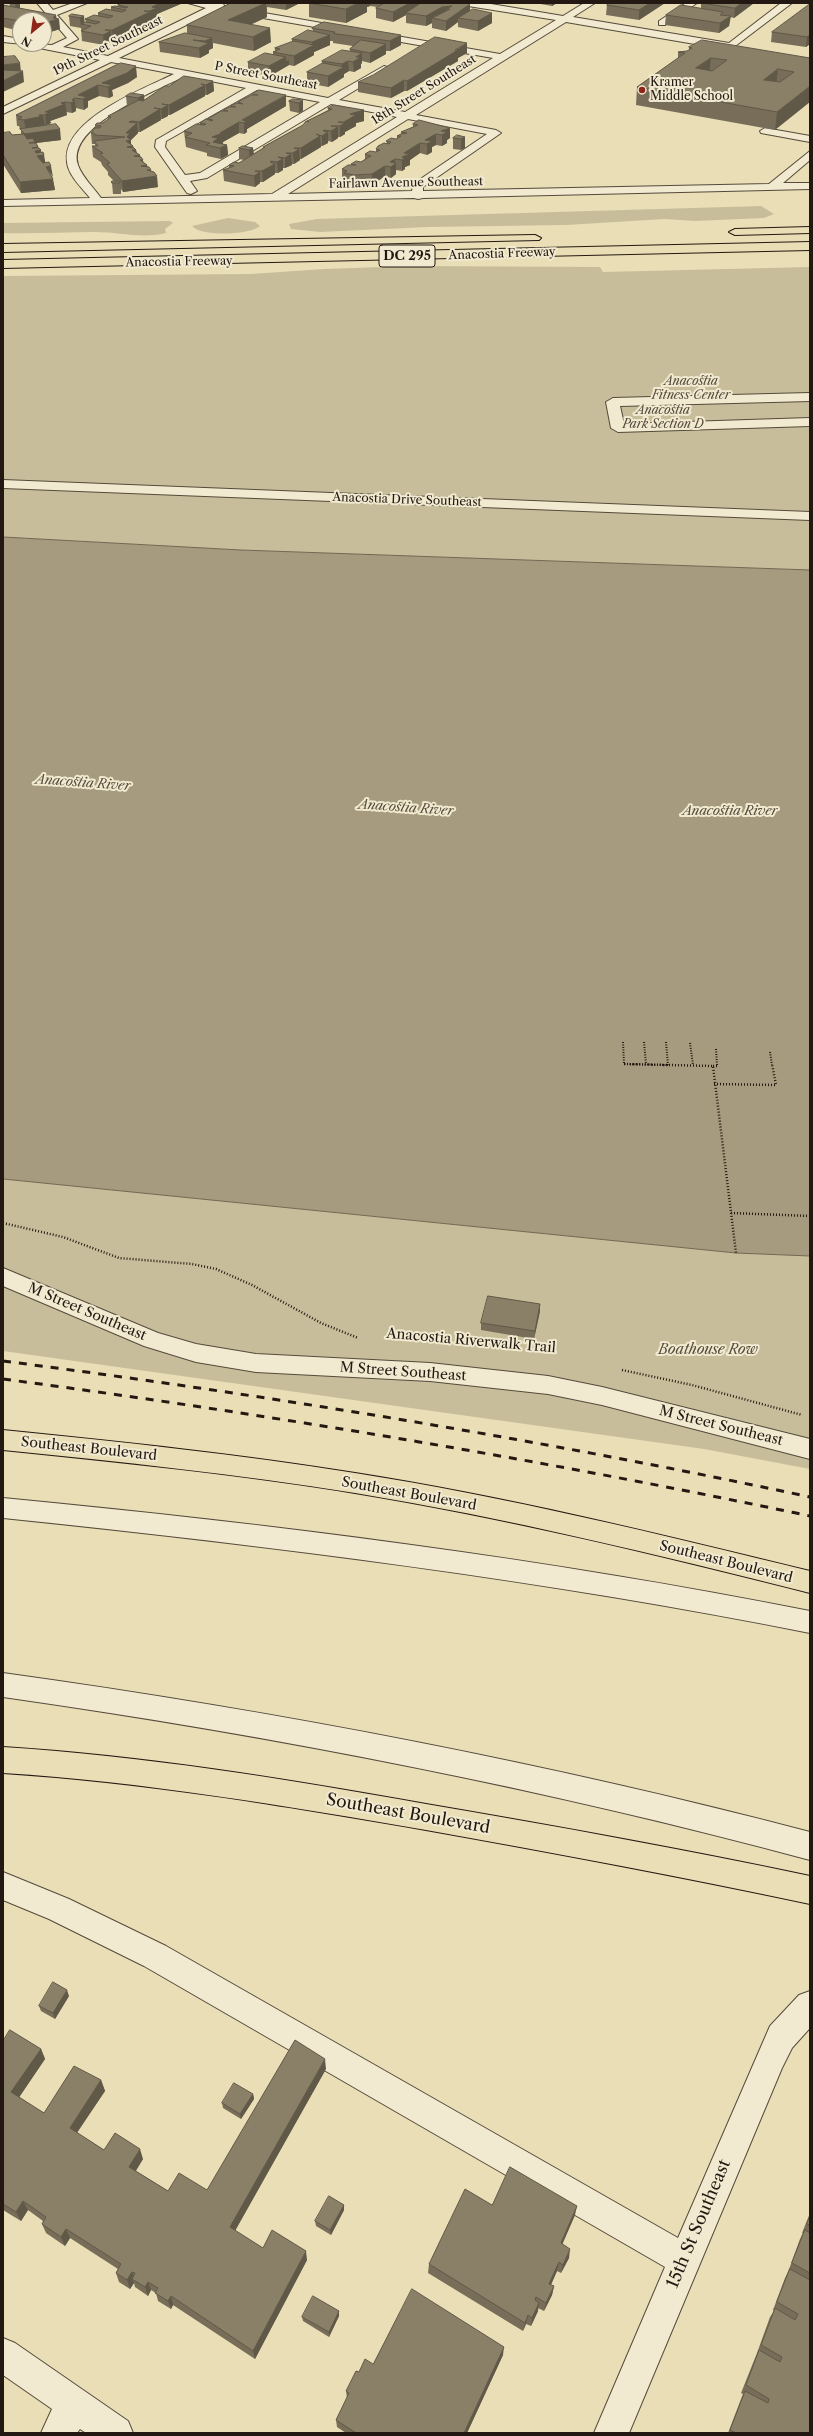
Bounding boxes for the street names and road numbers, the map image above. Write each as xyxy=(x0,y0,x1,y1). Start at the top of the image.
street label: 19th Street Southeast xyxy=(51,13,165,79)
street label: 18th Street Southeast xyxy=(369,52,479,128)
street label: P Street Southeast xyxy=(213,59,319,93)
street label: Fairlawn Avenue Southeast xyxy=(329,174,483,192)
road number: DC 295 xyxy=(379,245,435,267)
street label: Anacostia Freeway xyxy=(448,245,556,263)
street label: Anacostia Freeway xyxy=(125,254,233,270)
street label: Anacostia Drive Southeast xyxy=(332,490,482,510)
street label: M Street Southeast xyxy=(25,1280,149,1344)
street label: Anacostia Riverwalk Trail xyxy=(386,1325,556,1357)
street label: M Street Southeast xyxy=(339,1359,467,1385)
street label: M Street Southeast xyxy=(657,1403,785,1449)
street label: Southeast Boulevard xyxy=(20,1433,158,1465)
street label: Southeast Boulevard xyxy=(340,1474,478,1514)
street label: Southeast Boulevard xyxy=(658,1537,794,1587)
street label: Southeast Boulevard xyxy=(324,1790,492,1838)
street label: 15th St Southeast xyxy=(663,2157,735,2291)

